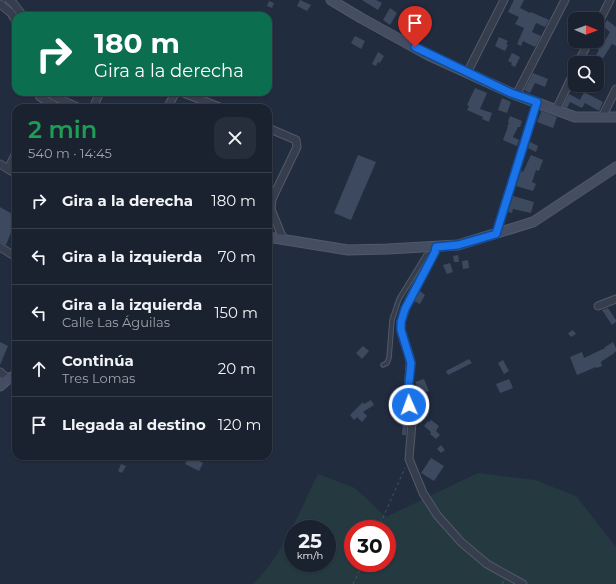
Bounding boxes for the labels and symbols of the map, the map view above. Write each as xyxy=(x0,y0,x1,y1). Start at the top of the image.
pin xyxy=(398,6,432,47)
north arrow xyxy=(568,12,604,48)
position arrow xyxy=(388,384,430,426)
speed limit sign: 30 xyxy=(344,520,396,572)

